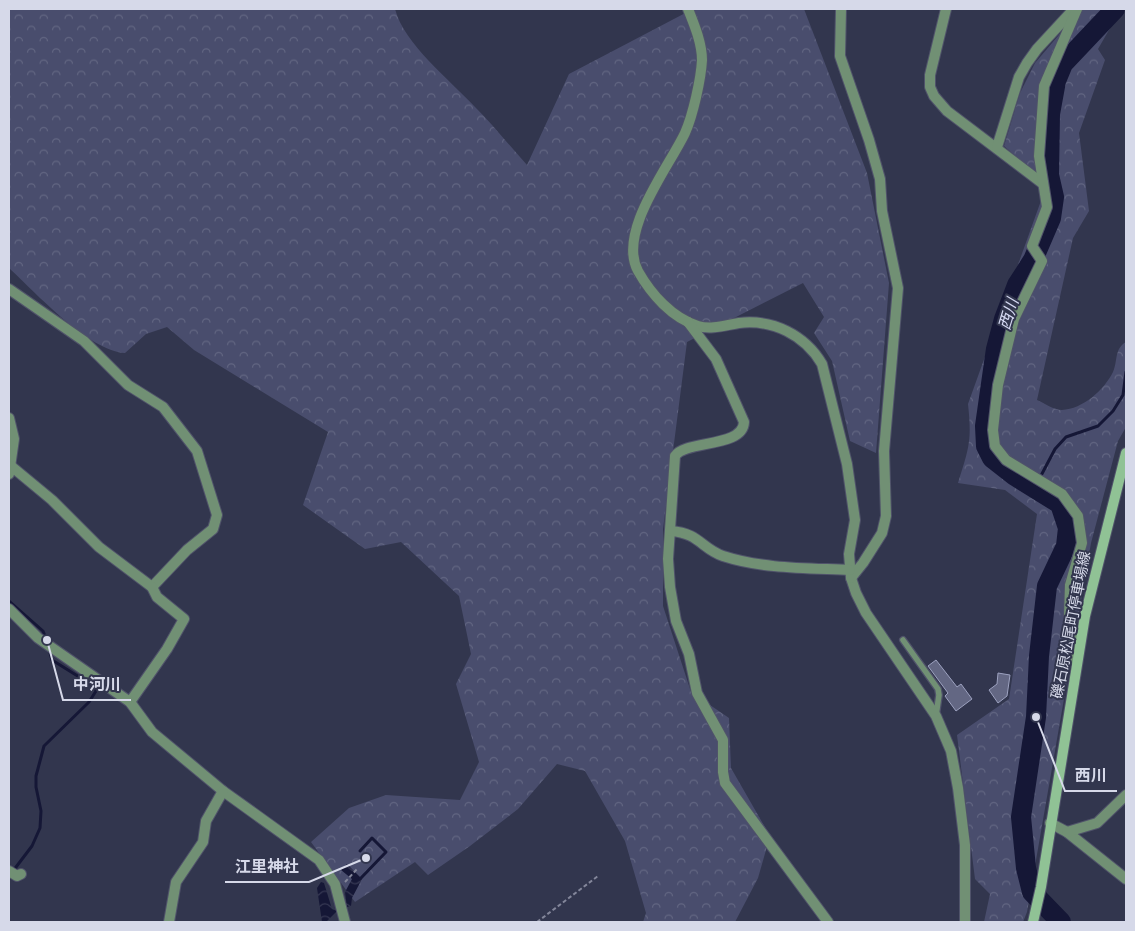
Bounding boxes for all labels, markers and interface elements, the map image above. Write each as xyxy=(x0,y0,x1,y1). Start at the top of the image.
water label: 西川 xyxy=(995,294,1023,332)
street label: 礫石原松尾町停車場線 xyxy=(1048,550,1094,700)
callout: 中河川 xyxy=(63,669,131,700)
text: 中河川 xyxy=(73,675,121,694)
callout: 西川 xyxy=(1065,760,1117,791)
text: 西川 xyxy=(1075,766,1107,785)
callout: 江里神社 xyxy=(225,851,309,882)
text: 江里神社 xyxy=(235,857,299,876)

